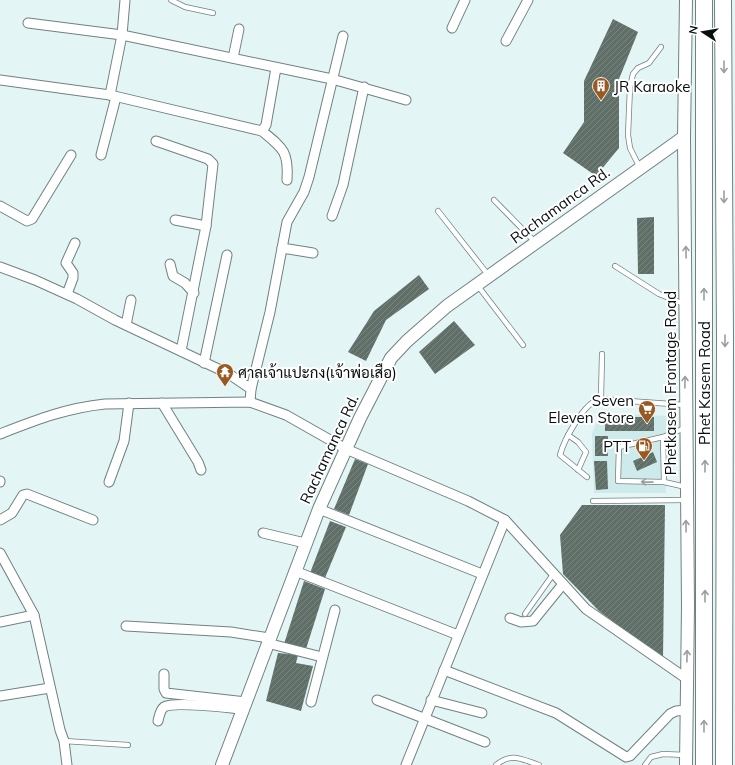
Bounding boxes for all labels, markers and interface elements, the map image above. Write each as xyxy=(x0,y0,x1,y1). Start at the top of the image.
north arrow xyxy=(683,12,723,52)
text: N xyxy=(686,24,701,35)
one-way arrow xyxy=(720,60,728,73)
building icon: JR Karaoke xyxy=(591,76,611,101)
place label: JR Karaoke xyxy=(614,77,690,96)
street label: Rachamanca Rd. xyxy=(507,163,613,247)
one-way arrow xyxy=(720,190,728,203)
one-way arrow xyxy=(682,246,690,259)
one-way arrow xyxy=(700,288,707,301)
street label: Phetkasem Frontage Road xyxy=(661,291,680,475)
street label: Phet Kasem Road xyxy=(695,321,714,445)
one-way arrow xyxy=(721,334,729,347)
temple icon: ศาลเจ้าแปะกง(เจ้าพ่อเสือ) xyxy=(215,362,235,387)
place label: ศาลเจ้าแปะกง(เจ้าพ่อเสือ) xyxy=(238,363,397,382)
one-way arrow xyxy=(681,376,689,389)
street label: Rachamanca Rd. xyxy=(295,391,363,507)
place label: Seven Eleven Store xyxy=(548,391,634,427)
supermarket icon: Seven Eleven Store xyxy=(637,399,657,424)
fuel station icon: PTT xyxy=(634,436,654,461)
place label: PTT xyxy=(603,437,631,456)
one-way arrow xyxy=(701,460,709,473)
one-way arrow xyxy=(641,478,654,486)
one-way arrow xyxy=(683,520,690,533)
one-way arrow xyxy=(701,590,709,603)
one-way arrow xyxy=(683,650,691,663)
one-way arrow xyxy=(700,720,708,733)

